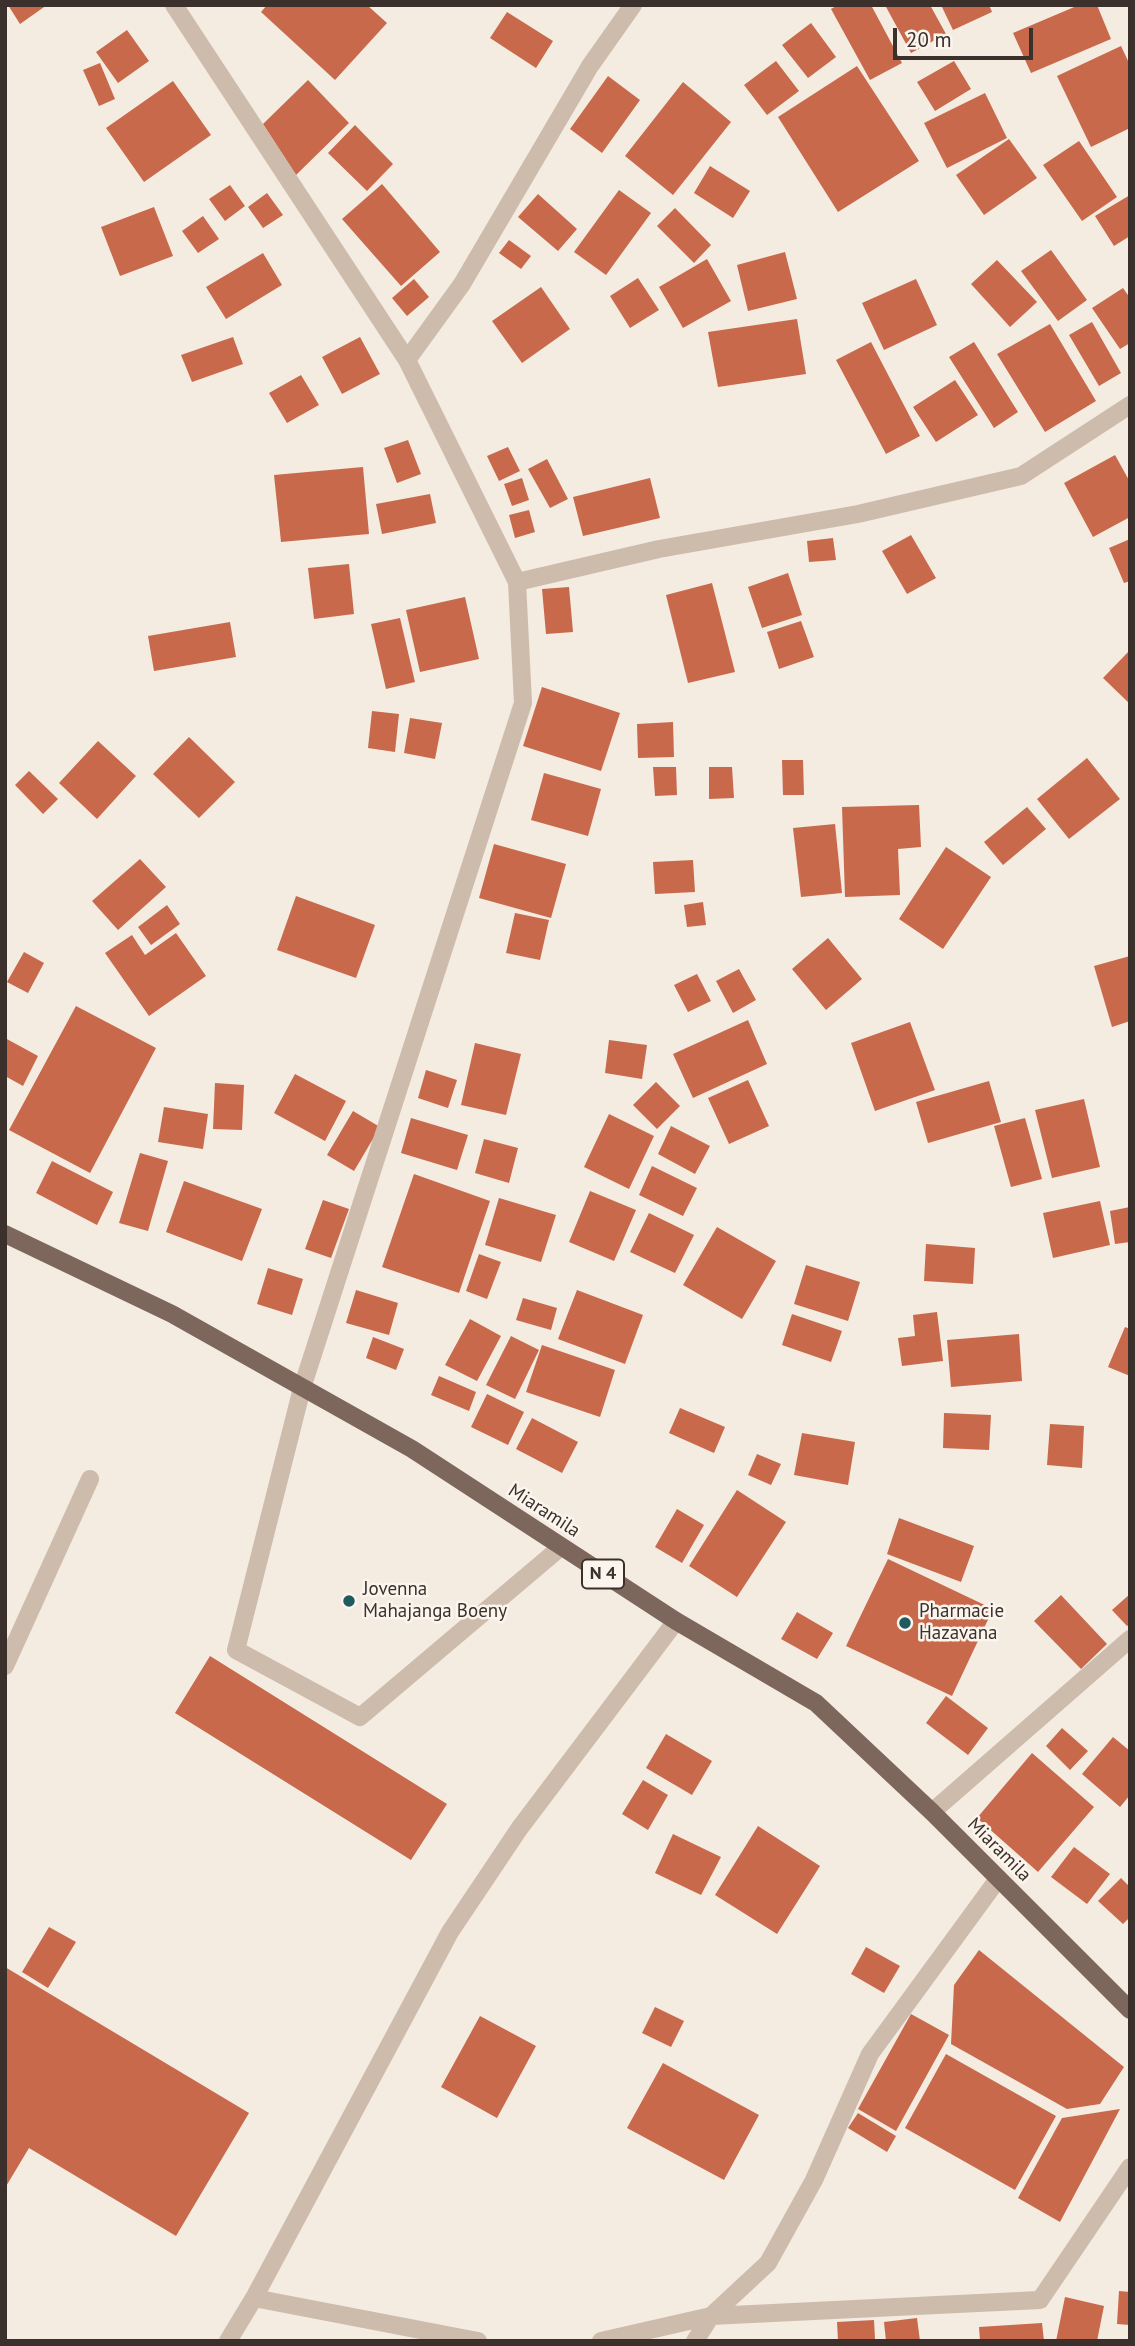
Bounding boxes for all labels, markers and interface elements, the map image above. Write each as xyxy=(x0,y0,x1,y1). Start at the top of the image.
scale bar xyxy=(897,14,1037,58)
text: 20 m xyxy=(906,26,952,53)
street label: Miaramila xyxy=(504,1479,584,1543)
road number: N 4 xyxy=(582,1560,624,1588)
place label: Jovenna Mahajanga Boeny xyxy=(363,1579,507,1623)
marker: Jovenna Mahajanga Boeny xyxy=(341,1593,357,1609)
place label: Pharmacie Hazavana xyxy=(919,1601,1004,1645)
marker: Pharmacie Hazavana xyxy=(897,1615,913,1631)
street label: Miaramila xyxy=(962,1813,1036,1887)

